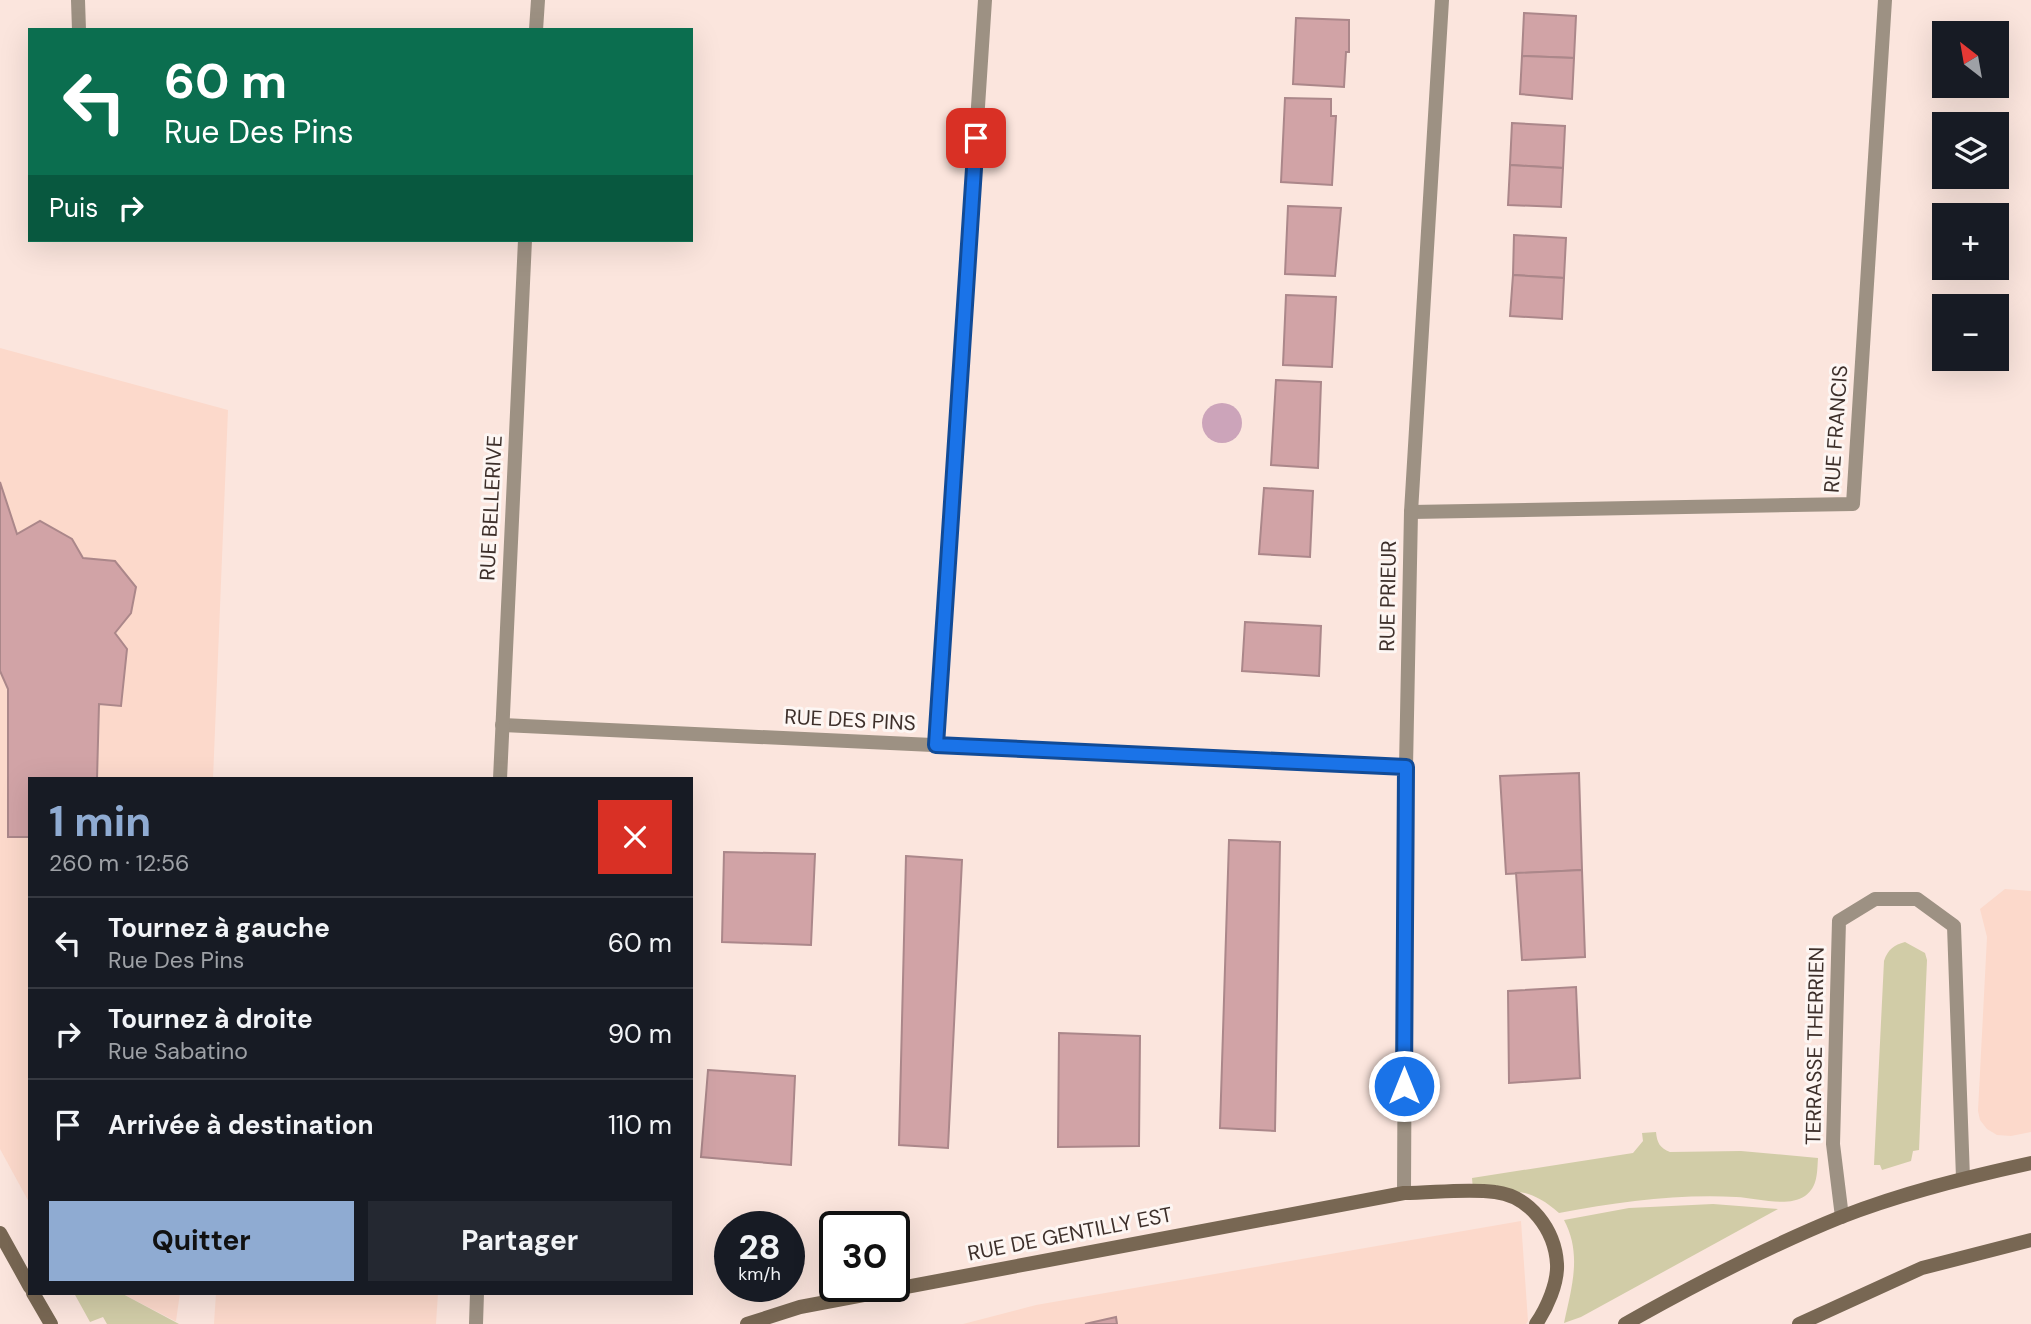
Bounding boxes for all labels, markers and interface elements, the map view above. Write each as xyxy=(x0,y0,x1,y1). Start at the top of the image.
north arrow xyxy=(1932,21,2009,98)
map controls xyxy=(1932,21,2009,371)
text: 60 m xyxy=(164,49,287,113)
icon: left xyxy=(49,56,140,147)
pin xyxy=(946,108,1006,168)
text: Rue Des Pins xyxy=(164,111,353,153)
button: layers xyxy=(1932,112,2009,189)
icon: arrive xyxy=(957,119,995,157)
icon: right xyxy=(112,189,150,227)
text: Puis xyxy=(49,191,98,225)
button: + xyxy=(1932,203,2009,280)
button: − xyxy=(1932,294,2009,371)
street label: RUE FRANCIS xyxy=(1818,364,1854,494)
street label: RUE BELLERIVE xyxy=(473,435,509,581)
street label: RUE PRIEUR xyxy=(1373,540,1403,652)
street label: RUE DES PINS xyxy=(784,703,916,737)
text: 1 min xyxy=(49,794,151,849)
button: close xyxy=(598,800,672,874)
text: 260 m · 12:56 xyxy=(49,848,189,878)
text: Tournez à gauche xyxy=(108,911,330,945)
icon: left xyxy=(49,924,87,962)
text: 60 m xyxy=(608,926,672,960)
text: Rue Des Pins xyxy=(108,945,244,975)
street label: TERRASSE THERRIEN xyxy=(1799,946,1831,1146)
text: Tournez à droite xyxy=(108,1002,313,1036)
icon: right xyxy=(49,1015,87,1053)
text: 90 m xyxy=(608,1017,672,1051)
text: Rue Sabatino xyxy=(108,1036,248,1066)
position arrow xyxy=(1367,1049,1441,1123)
icon: arrive xyxy=(49,1106,87,1144)
text: Arrivée à destination xyxy=(108,1108,374,1142)
text: 110 m xyxy=(608,1108,672,1142)
street label: RUE DE GENTILLY EST xyxy=(965,1200,1175,1268)
button: Quitter xyxy=(49,1201,354,1281)
button: Partager xyxy=(368,1201,672,1281)
speed limit sign: 30 xyxy=(819,1211,910,1302)
text: 28 xyxy=(738,1224,781,1270)
text: km/h xyxy=(738,1262,781,1286)

